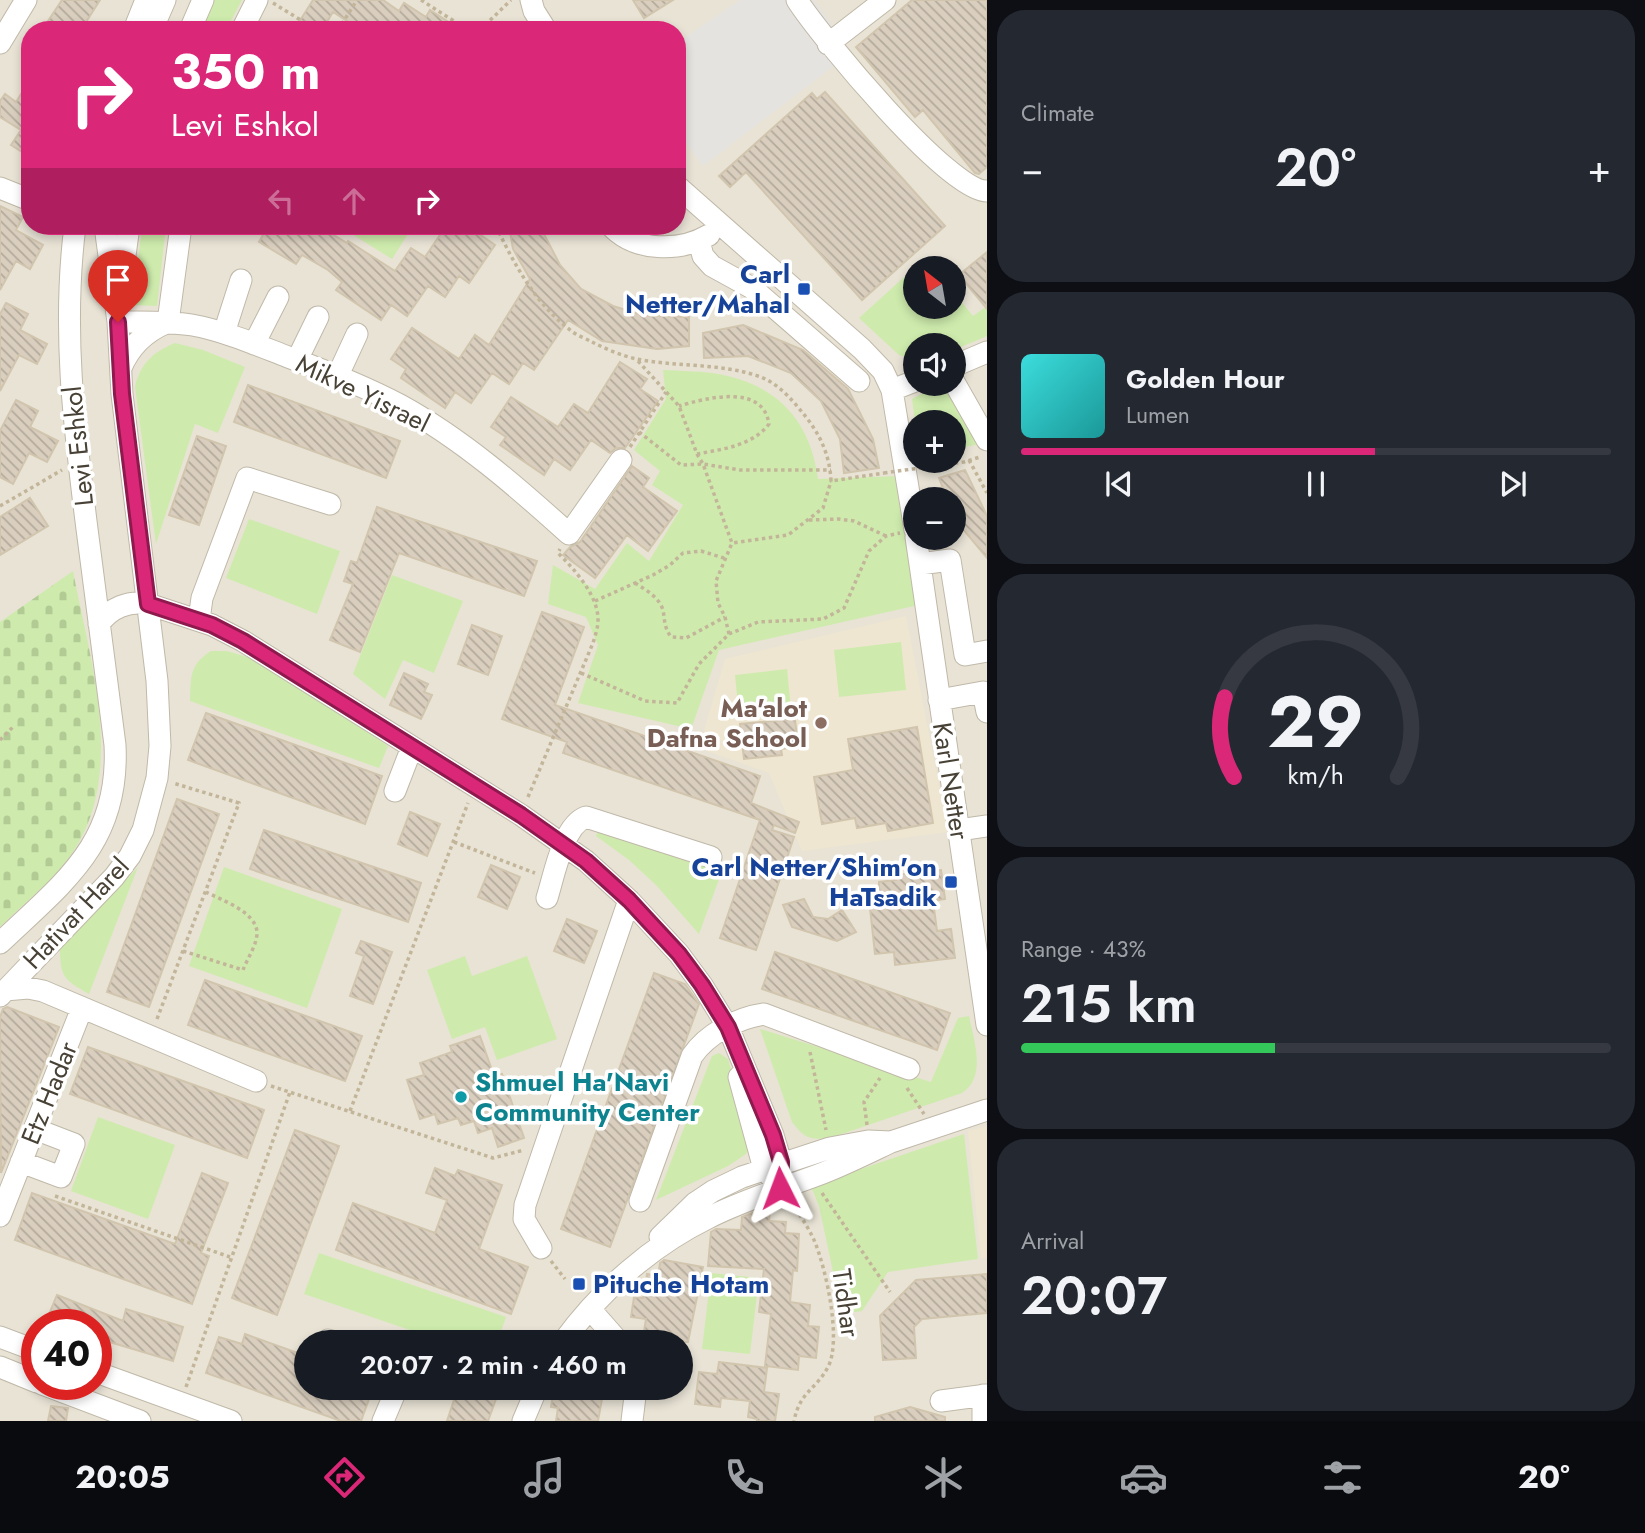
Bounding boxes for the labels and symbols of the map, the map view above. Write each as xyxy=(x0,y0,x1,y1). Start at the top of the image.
pin xyxy=(88,250,148,322)
place label: Carl Netter/Mahal xyxy=(625,255,790,323)
north arrow xyxy=(903,256,966,318)
marker: Carl Netter/Mahal xyxy=(796,281,812,297)
street label: Mikve Yisrael xyxy=(290,344,436,442)
street label: Levi Eshkol xyxy=(53,384,103,508)
place label: Ma'alot Dafna School xyxy=(647,689,808,757)
marker: Ma'alot Dafna School xyxy=(813,715,829,731)
street label: Karl Netter xyxy=(923,720,979,842)
street label: Hativat Harel xyxy=(14,848,138,978)
place label: Carl Netter/Shim'on HaTsadik xyxy=(692,848,937,916)
marker: Carl Netter/Shim'on HaTsadik xyxy=(943,874,959,890)
street label: Etz Hadar xyxy=(11,1036,87,1150)
place label: Shmuel Ha'Navi Community Center xyxy=(475,1063,700,1131)
marker: Shmuel Ha'Navi Community Center xyxy=(453,1089,469,1105)
position arrow xyxy=(743,1151,817,1225)
place label: Pituche Hotam xyxy=(593,1265,769,1303)
street label: Tidhar xyxy=(822,1266,870,1340)
marker: Pituche Hotam xyxy=(571,1276,587,1292)
speed limit sign: 40 xyxy=(21,1309,112,1400)

